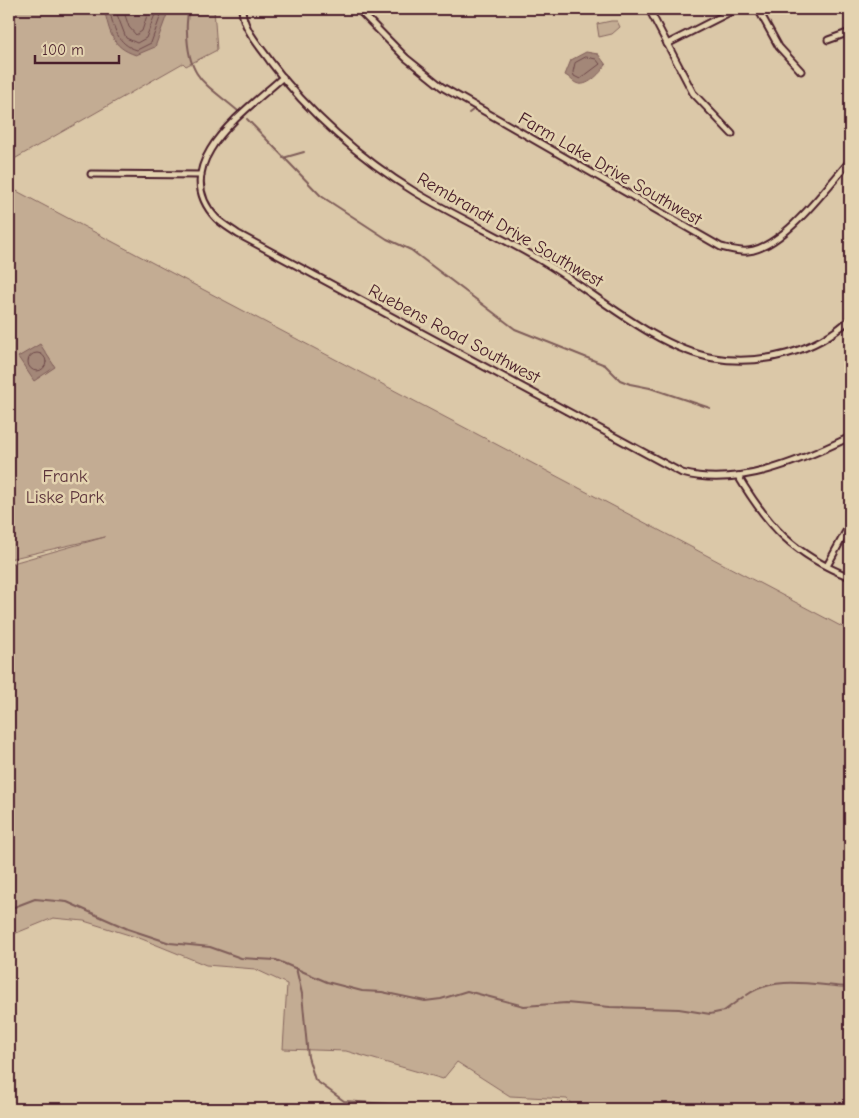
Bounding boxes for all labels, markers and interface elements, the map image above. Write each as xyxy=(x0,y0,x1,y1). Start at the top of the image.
scale bar xyxy=(35,32,119,64)
text: 100 m xyxy=(42,41,84,59)
street label: Farm Lake Drive Southwest xyxy=(515,108,706,231)
street label: Rembrandt Drive Southwest xyxy=(413,168,607,292)
street label: Ruebens Road Southwest xyxy=(365,280,544,389)
park label: Frank Liske Park xyxy=(26,466,104,508)

